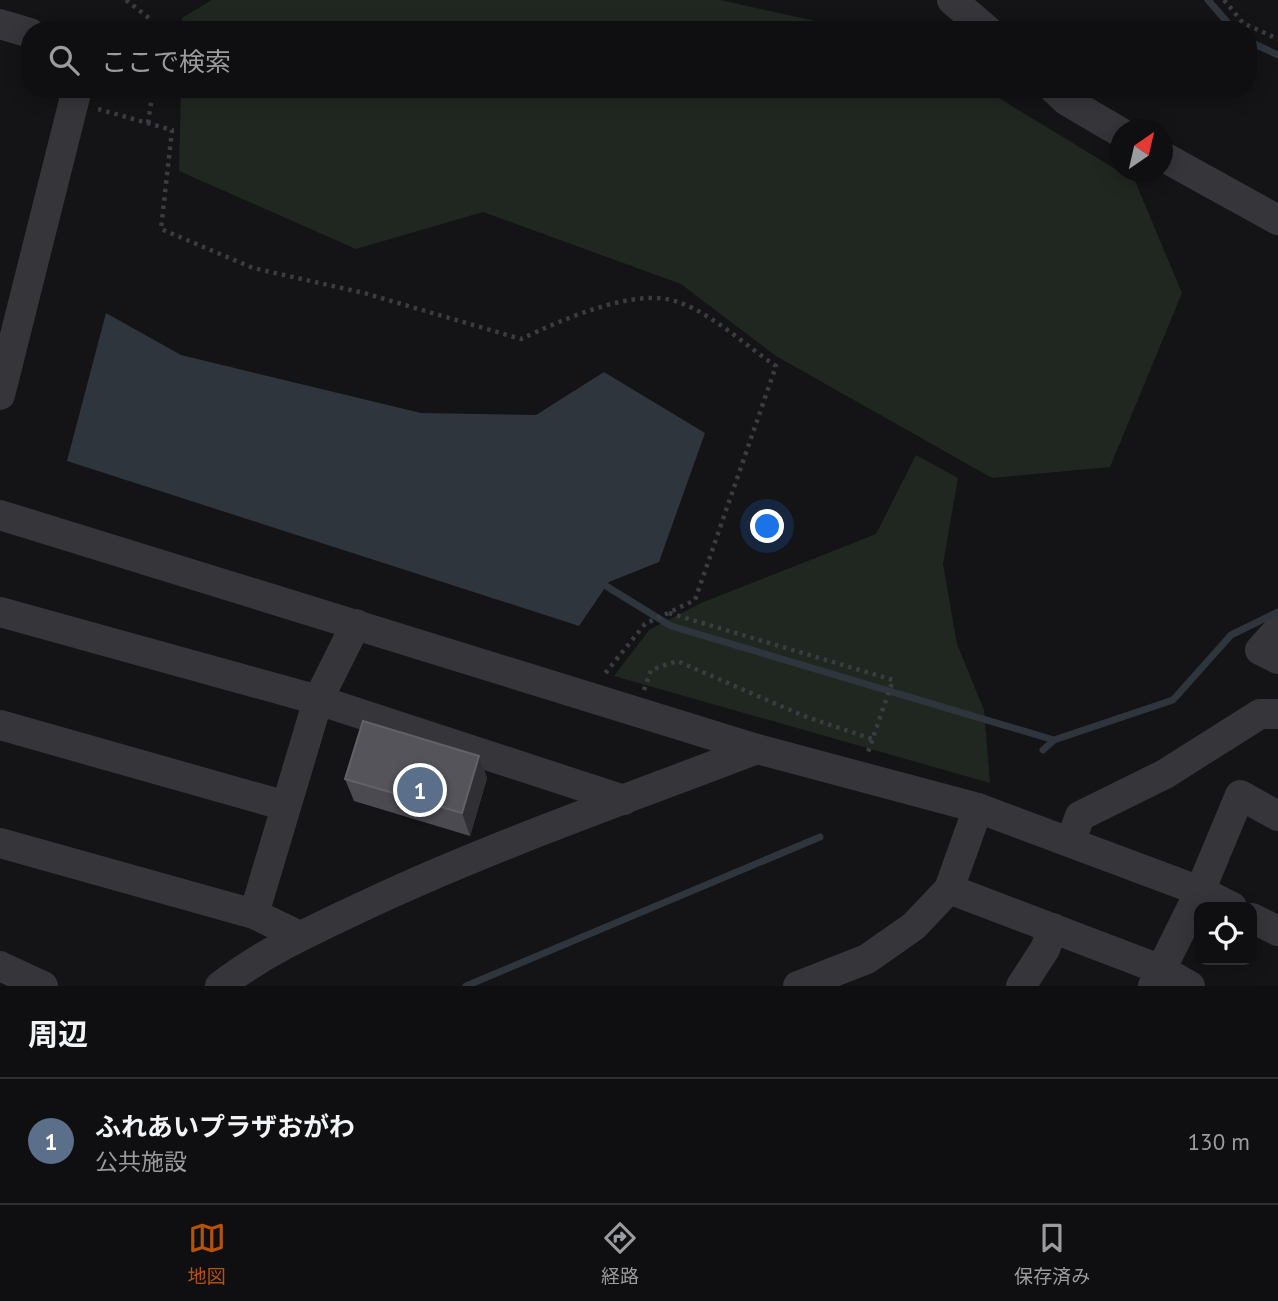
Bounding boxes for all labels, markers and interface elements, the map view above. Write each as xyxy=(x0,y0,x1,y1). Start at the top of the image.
search box xyxy=(21,21,1257,98)
icon: search xyxy=(45,41,83,79)
text: ここで検索 xyxy=(101,45,231,78)
north arrow xyxy=(1110,119,1173,182)
your location xyxy=(750,509,784,543)
pin: 1 xyxy=(397,764,443,816)
map controls xyxy=(1194,902,1257,965)
button: locate xyxy=(1194,902,1257,965)
text: 周辺 xyxy=(28,1014,88,1053)
text: ふれあいプラザおがわ xyxy=(95,1110,355,1143)
text: 1 xyxy=(44,1127,58,1156)
text: 130 m xyxy=(1188,1127,1250,1156)
text: 公共施設 xyxy=(95,1147,187,1176)
tab: 地図 xyxy=(188,1219,226,1288)
tab: 経路 xyxy=(601,1219,639,1288)
tab: 保存済み xyxy=(1014,1219,1090,1288)

